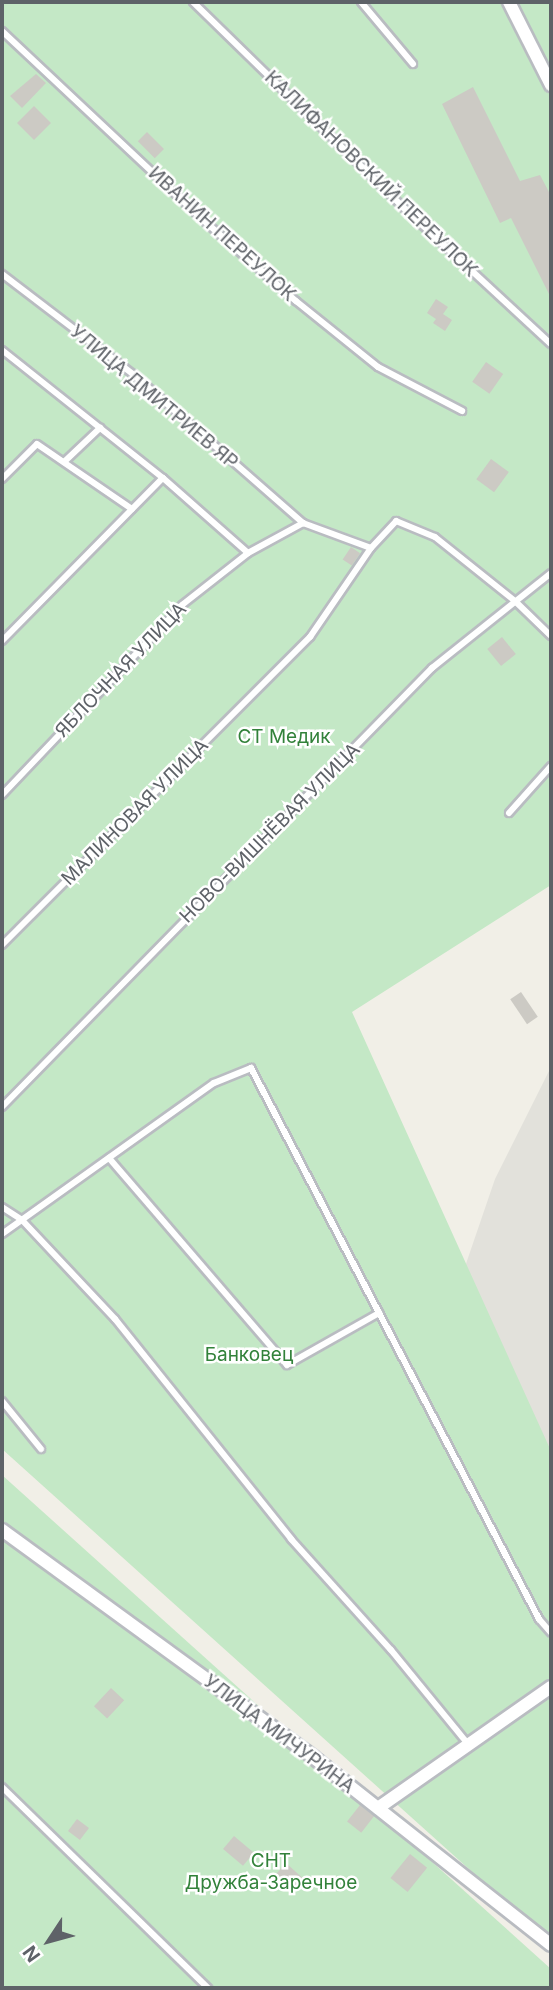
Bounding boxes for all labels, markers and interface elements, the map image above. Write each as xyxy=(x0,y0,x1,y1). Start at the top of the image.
street label: КАЛИФАНОВСКИЙ ПЕРЕУЛОК xyxy=(260,66,482,282)
street label: ИВАНИН ПЕРЕУЛОК xyxy=(144,162,300,306)
street label: УЛИЦА ДМИТРИЕВ ЯР xyxy=(65,320,243,474)
street label: ЯБЛОЧНАЯ УЛИЦА xyxy=(51,598,191,742)
park label: СТ Медик xyxy=(237,726,331,748)
street label: МАЛИНОВАЯ УЛИЦА xyxy=(57,734,213,890)
street label: НОВО-ВИШНЁВАЯ УЛИЦА xyxy=(175,738,365,928)
park label: Банковец xyxy=(205,1344,293,1366)
street label: УЛИЦА МИЧУРИНА xyxy=(199,1670,359,1798)
park label: СНТ Дружба-Заречное xyxy=(185,1850,357,1894)
north arrow xyxy=(14,1906,84,1976)
text: N xyxy=(18,1941,45,1966)

